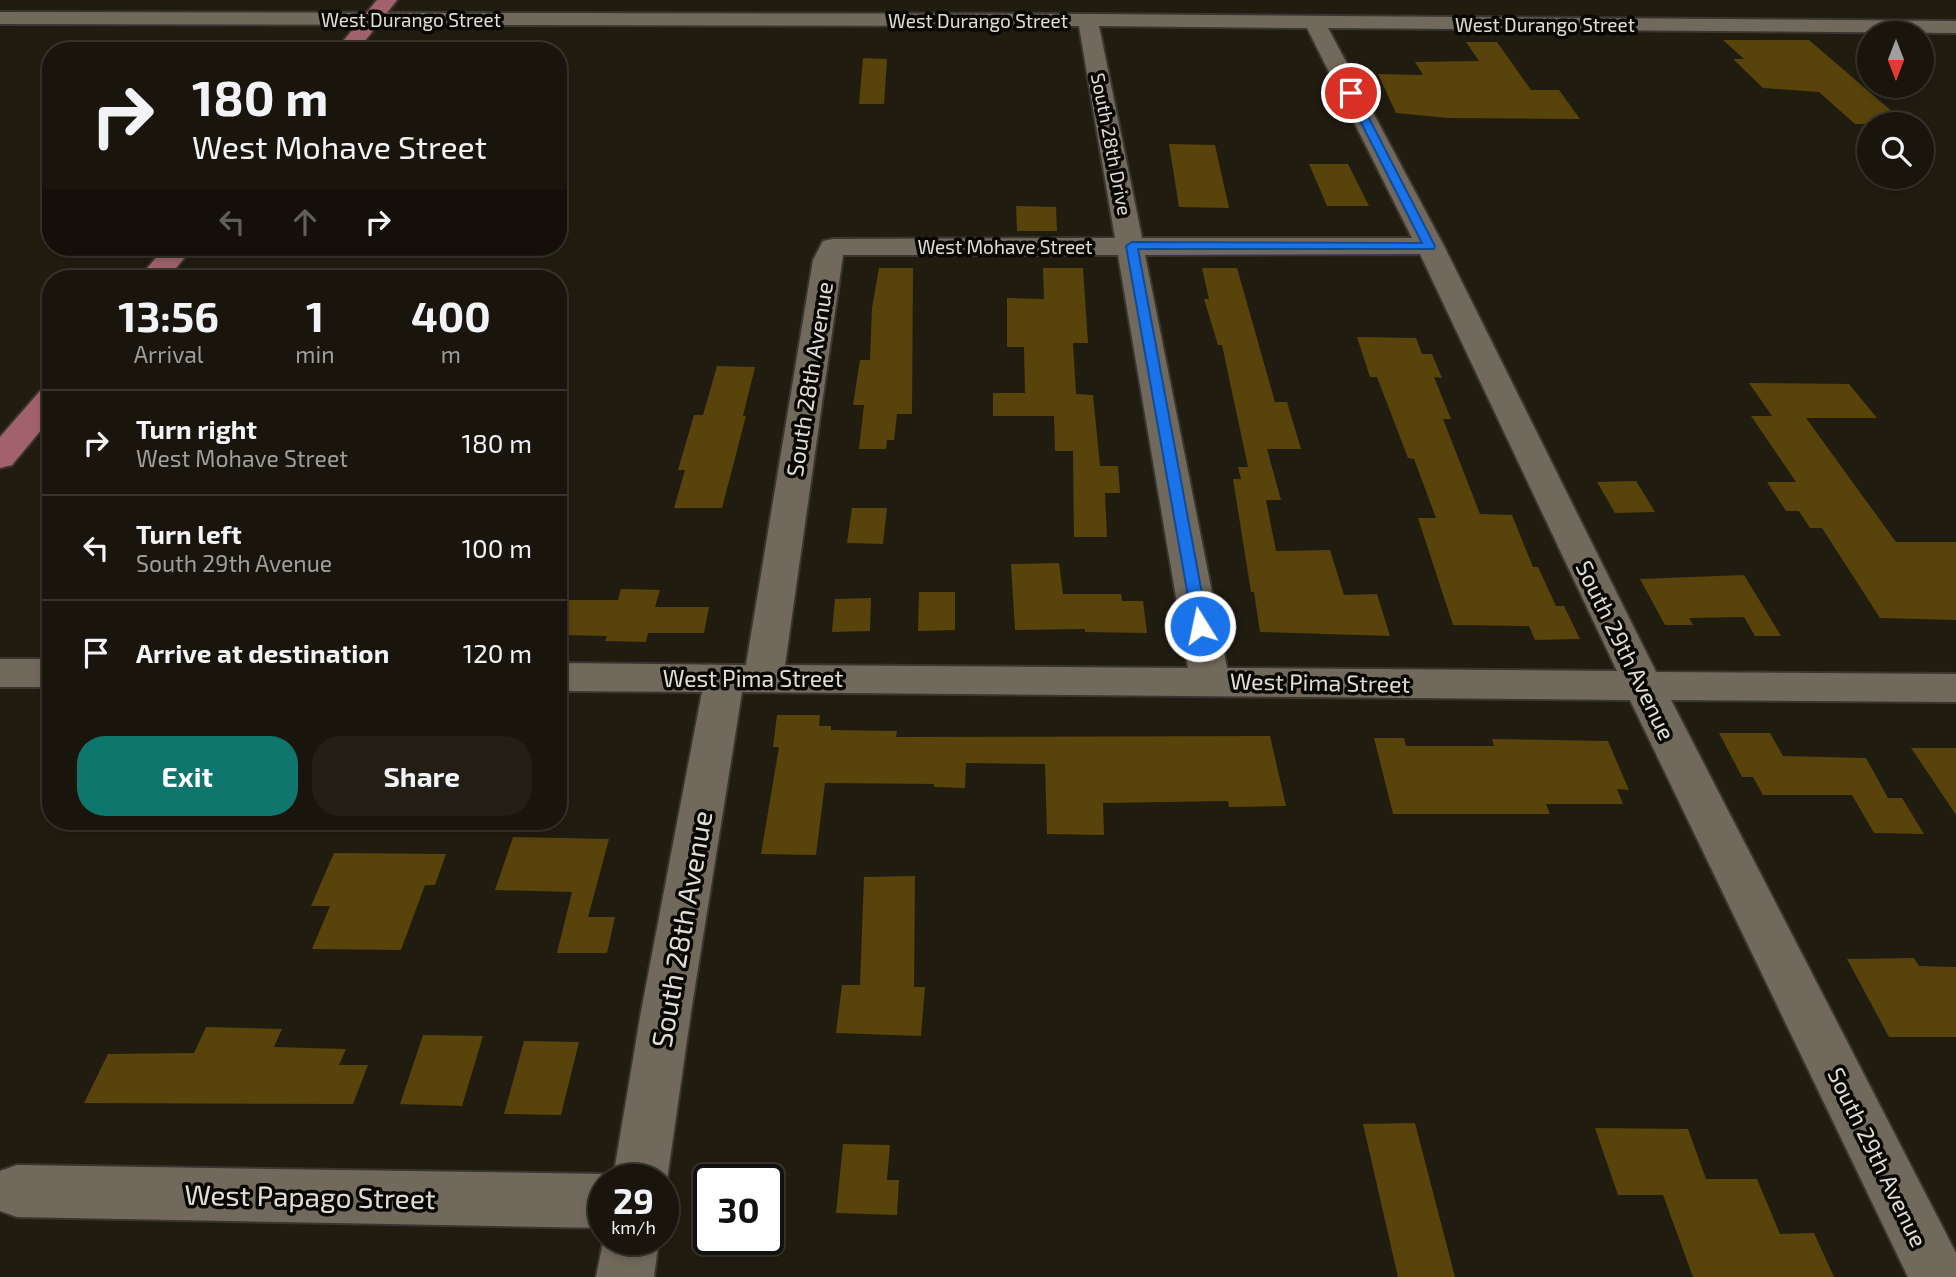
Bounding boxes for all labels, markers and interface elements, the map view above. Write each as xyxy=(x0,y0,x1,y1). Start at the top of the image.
street label: West Durango Street xyxy=(321,8,501,31)
street label: West Durango Street xyxy=(888,9,1068,32)
street label: West Durango Street xyxy=(1455,13,1635,36)
north arrow xyxy=(1857,21,1934,98)
map controls xyxy=(1857,21,1934,189)
pin xyxy=(1321,63,1381,123)
text: 180 m xyxy=(192,67,328,126)
icon: right xyxy=(77,70,168,161)
street label: South 28th Drive xyxy=(1087,71,1137,217)
icon: arrive xyxy=(1332,74,1370,112)
button: search xyxy=(1857,112,1934,189)
text: West Mohave Street xyxy=(192,127,487,165)
icon: left xyxy=(213,203,251,241)
icon: ahead xyxy=(286,203,324,241)
icon: right xyxy=(359,203,397,241)
street label: West Mohave Street xyxy=(917,235,1093,258)
street label: South 28th Avenue xyxy=(780,280,838,478)
text: 13:56 xyxy=(118,290,219,340)
text: 1 xyxy=(306,290,324,340)
text: 400 xyxy=(411,290,491,340)
text: Arrival xyxy=(134,340,204,368)
text: min xyxy=(295,340,335,368)
text: m xyxy=(441,340,461,368)
text: Turn right xyxy=(136,413,257,444)
icon: right xyxy=(77,424,115,462)
text: 180 m xyxy=(462,427,532,458)
text: West Mohave Street xyxy=(136,444,348,472)
text: Turn left xyxy=(136,518,242,549)
icon: left xyxy=(77,529,115,567)
text: 100 m xyxy=(462,532,532,563)
text: South 29th Avenue xyxy=(136,549,332,577)
street label: South 29th Avenue xyxy=(1570,556,1682,744)
position arrow xyxy=(1163,589,1237,663)
icon: arrive xyxy=(77,634,115,672)
text: Arrive at destination xyxy=(136,637,389,668)
text: 120 m xyxy=(463,637,532,668)
street label: West Pima Street xyxy=(663,664,843,692)
street label: West Pima Street xyxy=(1230,666,1411,698)
button: Exit xyxy=(77,736,298,816)
button: Share xyxy=(312,736,532,816)
street label: South 28th Avenue xyxy=(643,808,719,1050)
street label: South 29th Avenue xyxy=(1822,1063,1934,1251)
speed limit sign: 30 xyxy=(693,1164,784,1255)
street label: West Papago Street xyxy=(184,1177,436,1215)
text: 29 xyxy=(613,1179,654,1221)
text: km/h xyxy=(611,1216,656,1238)

